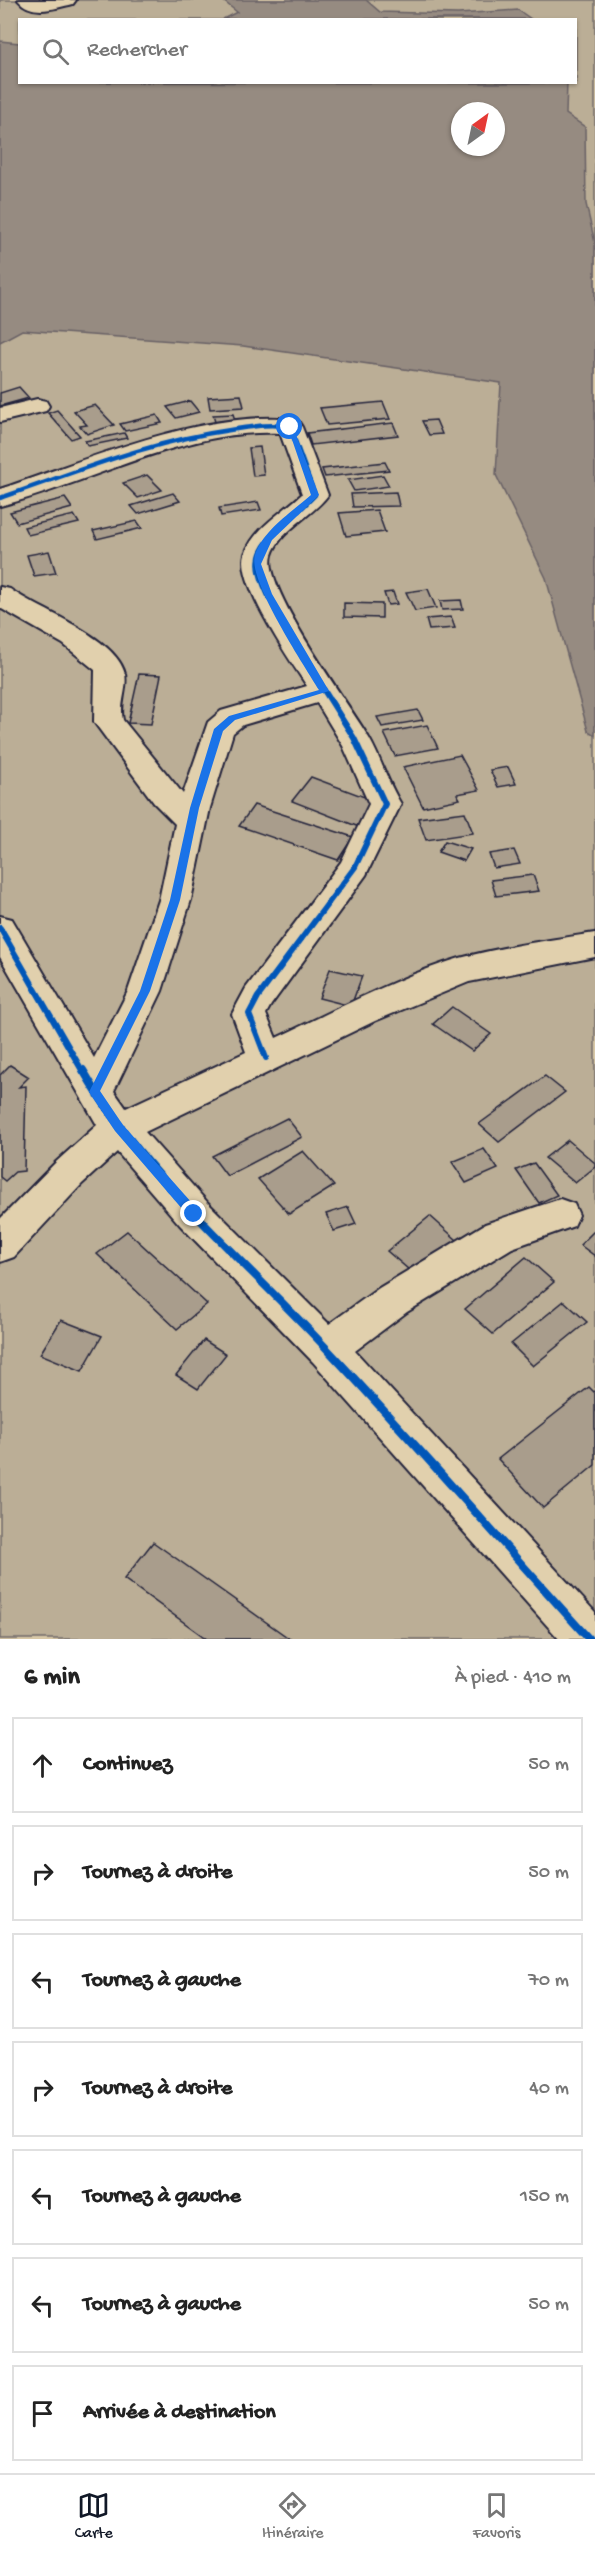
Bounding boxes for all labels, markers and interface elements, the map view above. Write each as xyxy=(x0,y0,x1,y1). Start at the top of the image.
search box xyxy=(18,18,577,84)
icon: search xyxy=(39,35,72,68)
text: Rechercher xyxy=(87,38,187,64)
north arrow xyxy=(451,102,505,156)
route start xyxy=(276,413,302,439)
route end xyxy=(180,1200,206,1226)
text: 6 min xyxy=(24,1663,80,1694)
text: À pied · 410 m xyxy=(455,1667,571,1690)
icon: ahead xyxy=(26,1749,59,1782)
text: Continuez xyxy=(83,1752,172,1778)
text: 50 m xyxy=(528,1754,569,1777)
icon: right xyxy=(26,1857,59,1890)
text: Tournez à droite xyxy=(83,1860,232,1886)
text: 50 m xyxy=(528,1862,569,1885)
icon: left xyxy=(26,1965,59,1998)
text: Tournez à gauche xyxy=(83,1968,241,1994)
text: 70 m xyxy=(528,1970,569,1993)
icon: right xyxy=(26,2073,59,2106)
text: Tournez à droite xyxy=(83,2076,232,2102)
text: 40 m xyxy=(529,2078,569,2101)
icon: left xyxy=(26,2181,59,2214)
text: Tournez à gauche xyxy=(83,2184,241,2210)
text: 150 m xyxy=(520,2186,569,2209)
icon: left xyxy=(26,2289,59,2322)
text: Tournez à gauche xyxy=(83,2292,241,2318)
text: 50 m xyxy=(528,2294,569,2317)
icon: arrive xyxy=(26,2397,59,2430)
text: Arrivée à destination xyxy=(83,2400,276,2426)
tab: Carte xyxy=(75,2489,113,2544)
tab: Itinéraire xyxy=(262,2489,324,2544)
tab: Favoris xyxy=(473,2489,520,2544)

